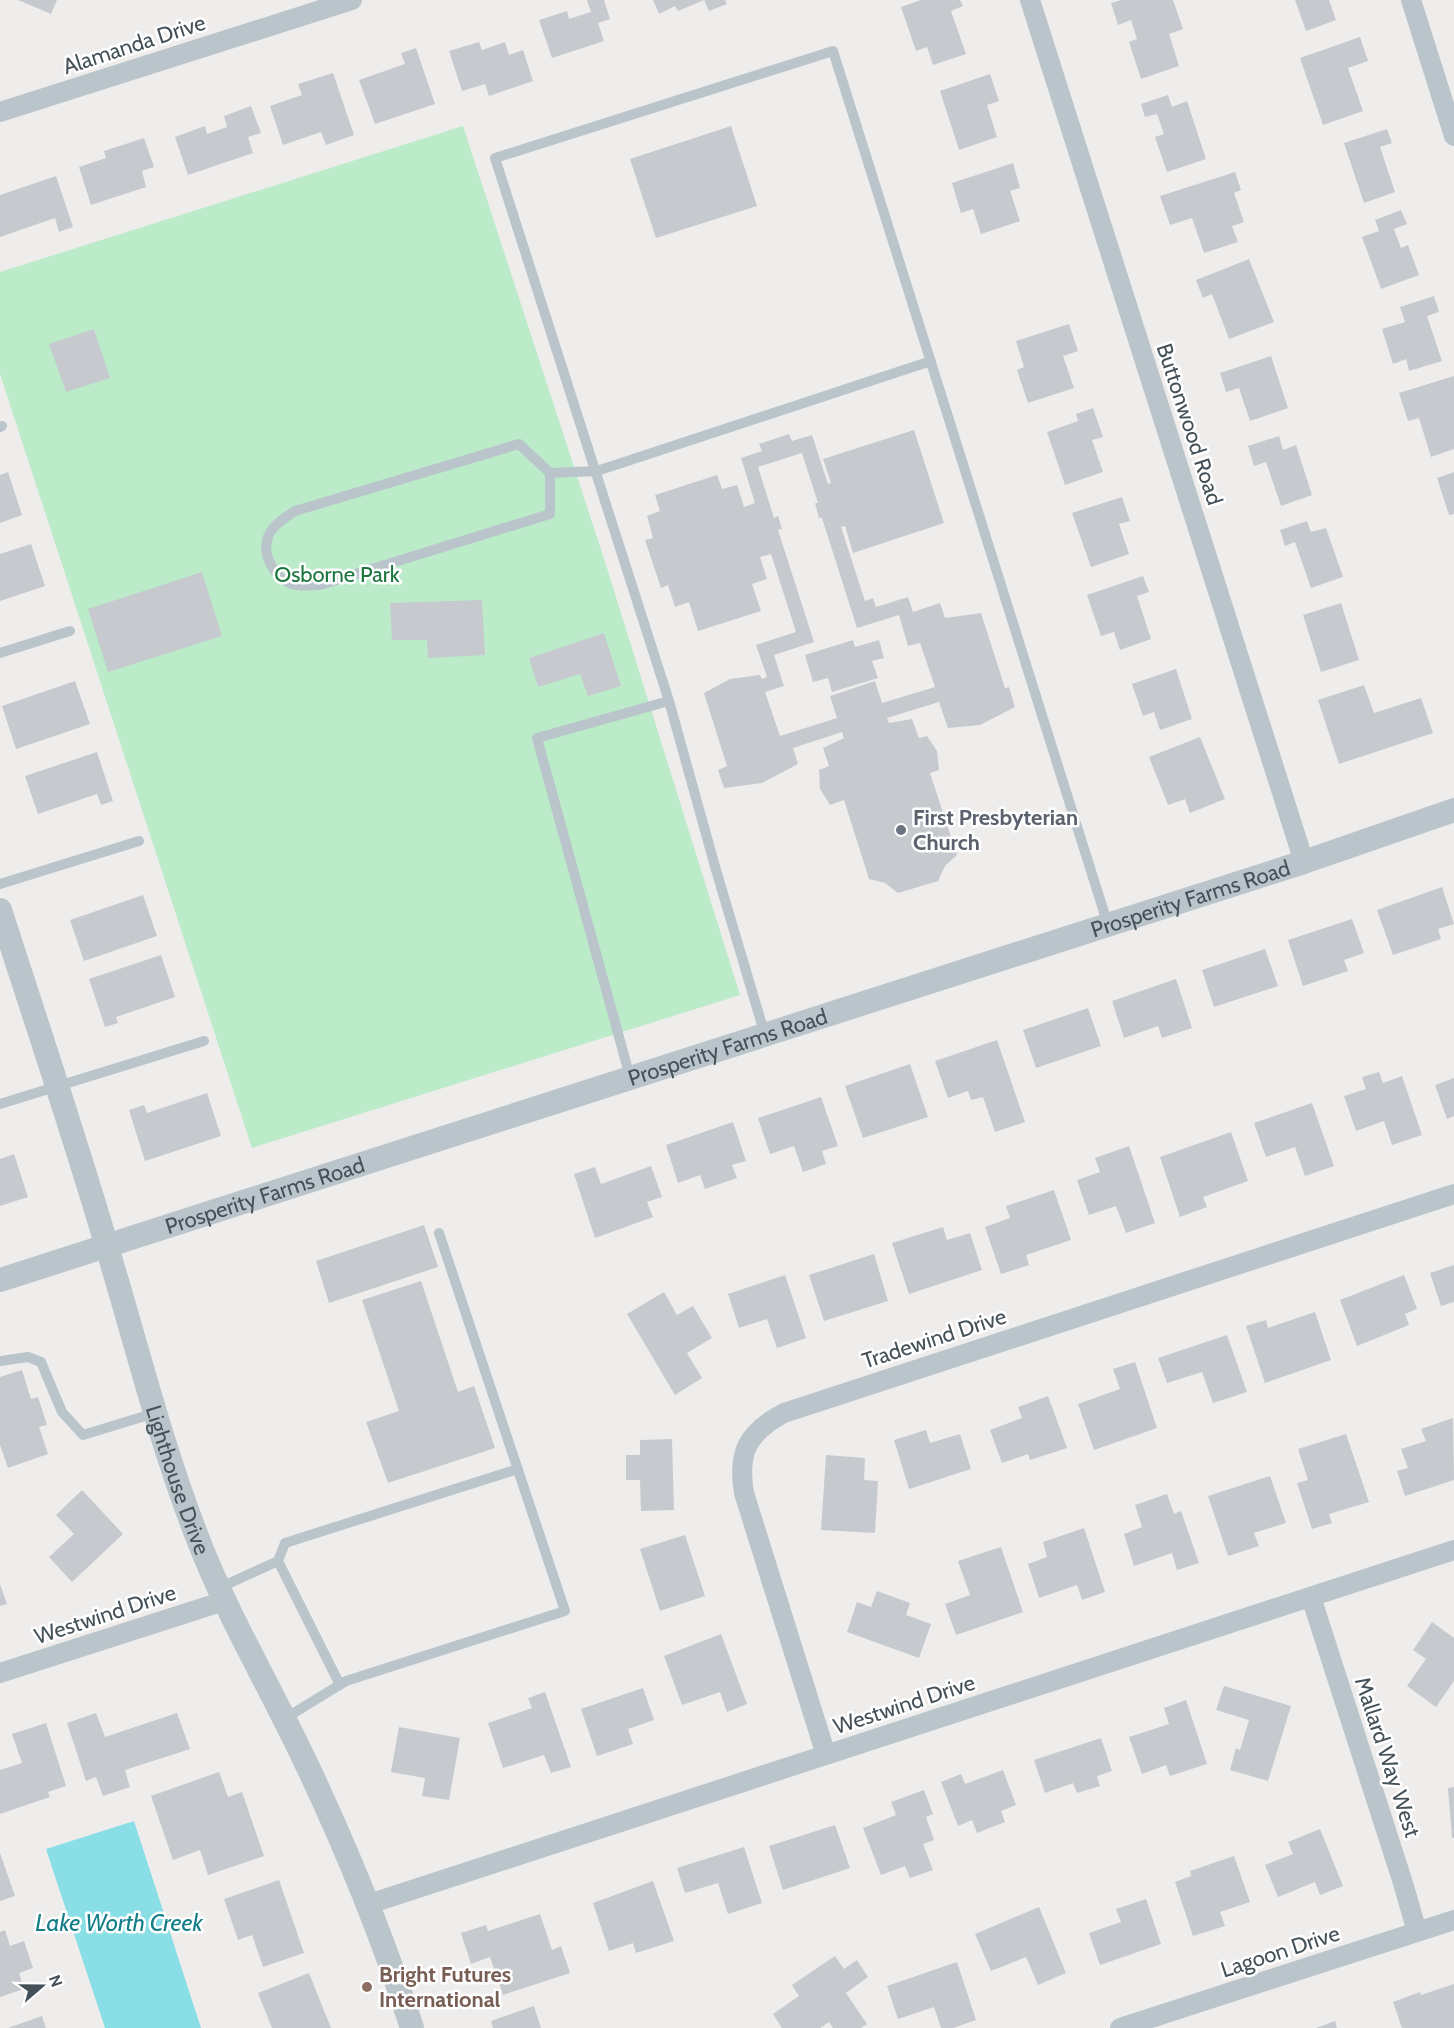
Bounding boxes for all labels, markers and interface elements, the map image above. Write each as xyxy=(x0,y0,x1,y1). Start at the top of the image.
street label: Alamanda Drive xyxy=(59,9,209,80)
street label: Buttonwood Road xyxy=(1151,340,1228,508)
park label: Osborne Park xyxy=(274,561,400,588)
place label: First Presbyterian Church xyxy=(913,804,1078,856)
marker: First Presbyterian Church xyxy=(894,823,908,837)
street label: Prosperity Farms Road xyxy=(1087,854,1294,943)
street label: Prosperity Farms Road xyxy=(625,1003,831,1092)
street label: Prosperity Farms Road xyxy=(162,1151,368,1240)
street label: Tradewind Drive xyxy=(859,1302,1010,1374)
street label: Lighthouse Drive xyxy=(140,1402,216,1559)
street label: Westwind Drive xyxy=(31,1579,179,1650)
street label: Westwind Drive xyxy=(830,1669,978,1740)
street label: Mallard Way West xyxy=(1349,1674,1426,1841)
water label: Lake Worth Creek xyxy=(35,1908,203,1937)
street label: Lagoon Drive xyxy=(1217,1920,1343,1983)
north arrow xyxy=(12,1956,72,2016)
place label: Bright Futures International xyxy=(379,1961,511,2013)
text: N xyxy=(45,1972,66,1990)
marker: Bright Futures International xyxy=(360,1980,374,1994)

